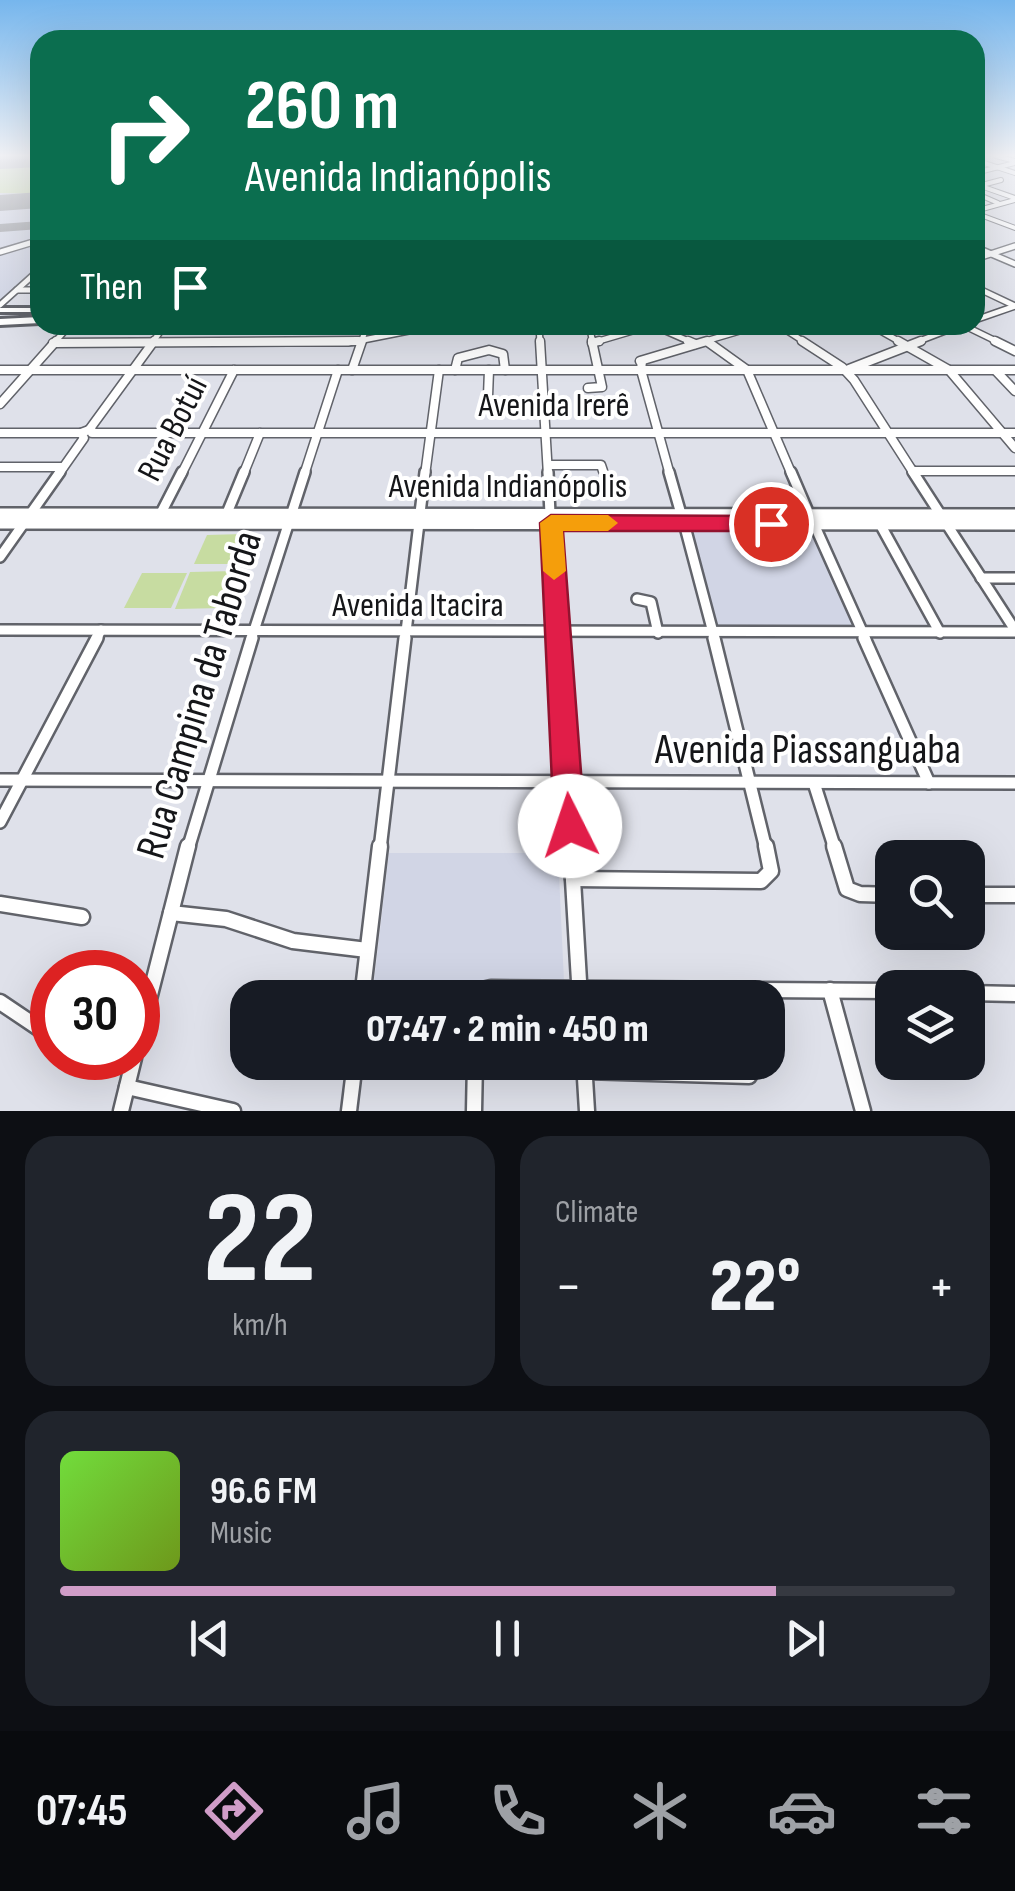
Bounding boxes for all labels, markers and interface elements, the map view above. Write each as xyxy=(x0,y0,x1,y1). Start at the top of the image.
text: 260 m xyxy=(245,65,399,149)
icon: right xyxy=(80,70,210,200)
text: Avenida Indianópolis xyxy=(245,150,552,205)
icon: arrive xyxy=(163,260,218,315)
text: Then xyxy=(80,265,143,310)
street label: Rua Botuí xyxy=(128,369,218,489)
street label: Avenida Irerê xyxy=(477,384,630,427)
street label: Avenida Indianópolis xyxy=(388,465,627,508)
pin xyxy=(729,482,814,567)
icon: arrive xyxy=(744,497,799,552)
street label: Rua Campina da Taborda xyxy=(126,525,274,865)
street label: Avenida Itacira xyxy=(331,584,504,627)
street label: Avenida Piassanguaba xyxy=(654,725,961,776)
position arrow xyxy=(518,774,622,878)
map controls xyxy=(875,840,985,1080)
button: search xyxy=(875,840,985,950)
speed limit sign: 30 xyxy=(30,950,160,1080)
button: layers xyxy=(875,970,985,1080)
text: 07:47 · 2 min · 450 m xyxy=(366,1007,649,1052)
text: 22 xyxy=(203,1163,317,1319)
text: Climate xyxy=(555,1193,638,1232)
text: 22° xyxy=(709,1242,801,1333)
text: − xyxy=(555,1254,582,1321)
text: + xyxy=(928,1254,955,1321)
text: km/h xyxy=(232,1306,288,1345)
text: 96.6 FM xyxy=(210,1469,317,1514)
text: Music xyxy=(210,1514,273,1553)
icon: previous xyxy=(182,1611,237,1666)
icon: pause xyxy=(480,1611,535,1666)
icon: next xyxy=(778,1611,833,1666)
icon: directions xyxy=(199,1776,269,1846)
icon: music xyxy=(341,1776,411,1846)
icon: phone xyxy=(483,1776,553,1846)
icon: climate xyxy=(625,1776,695,1846)
icon: car xyxy=(767,1776,837,1846)
icon: filters xyxy=(909,1776,979,1846)
text: 07:45 xyxy=(36,1784,128,1839)

